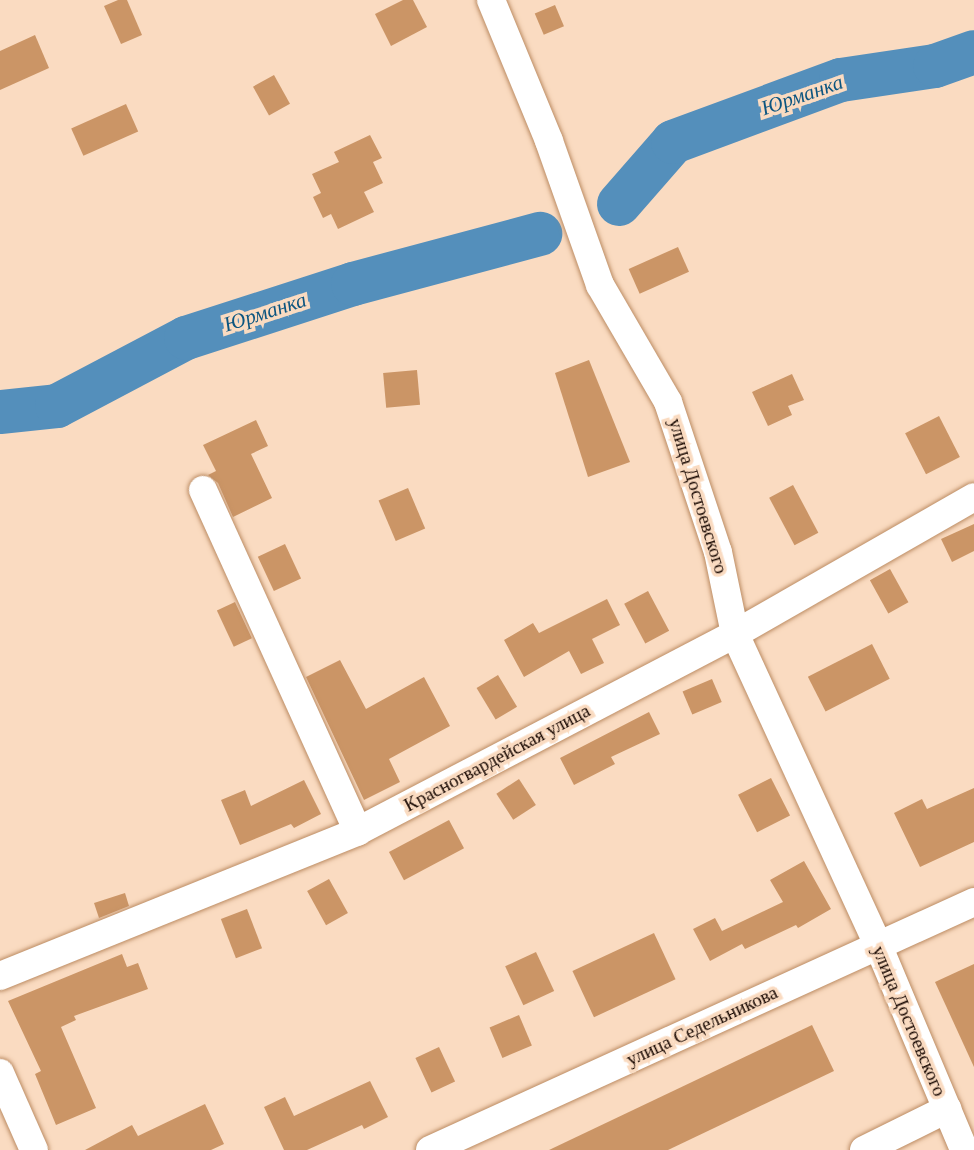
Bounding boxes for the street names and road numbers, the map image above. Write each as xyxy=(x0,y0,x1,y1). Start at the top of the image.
street label: улица Достоевского xyxy=(664,416,732,576)
street label: Красногвардейская улица xyxy=(400,699,594,817)
street label: улица Достоевского xyxy=(867,942,951,1100)
street label: улица Седельникова xyxy=(623,981,781,1071)

